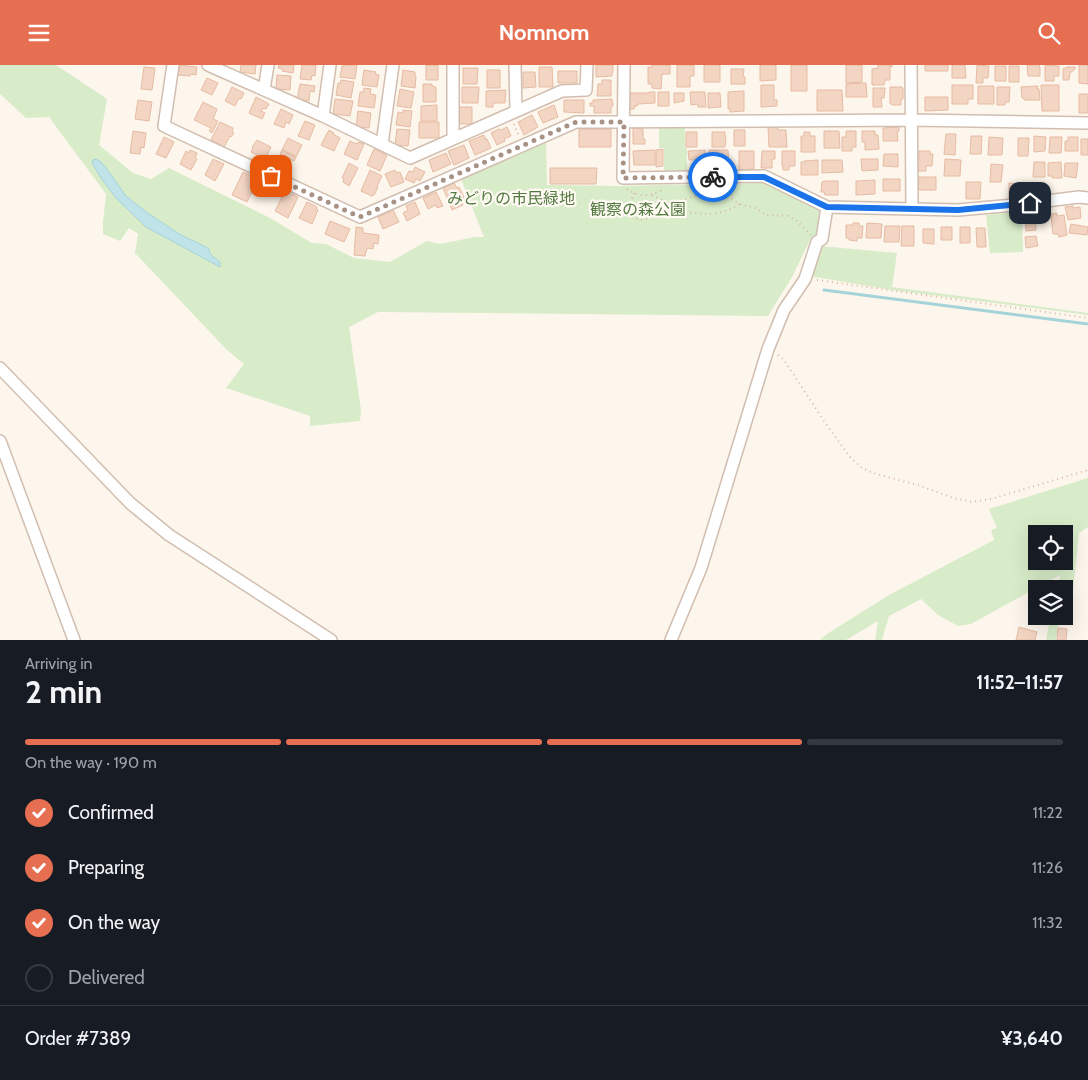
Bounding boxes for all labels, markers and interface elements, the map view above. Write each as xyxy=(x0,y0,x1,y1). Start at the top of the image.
icon: menu xyxy=(25,19,53,47)
text: Nomnom xyxy=(499,19,589,46)
icon: search xyxy=(1035,19,1063,47)
courier xyxy=(688,152,738,202)
pin xyxy=(250,155,292,197)
icon: bag xyxy=(257,162,285,190)
icon: bike xyxy=(699,163,727,191)
pin xyxy=(1009,182,1051,224)
park label: みどりの市民緑地 xyxy=(447,189,575,208)
icon: home xyxy=(1016,189,1044,217)
park label: 観察の森公園 xyxy=(590,200,686,219)
map controls xyxy=(1028,525,1073,625)
button: locate xyxy=(1028,525,1073,570)
button: layers xyxy=(1028,580,1073,625)
text: Arriving in xyxy=(25,654,92,673)
text: 11:52–11:57 xyxy=(976,671,1063,694)
text: 2 min xyxy=(25,672,102,711)
text: On the way · 190 m xyxy=(25,753,157,772)
icon: check xyxy=(25,799,53,827)
text: Confirmed xyxy=(68,801,154,824)
text: 11:22 xyxy=(1032,803,1063,822)
icon: check xyxy=(25,854,53,882)
text: Preparing xyxy=(68,856,144,879)
text: 11:26 xyxy=(1032,858,1063,877)
icon: check xyxy=(25,909,53,937)
text: On the way xyxy=(68,911,160,934)
text: 11:32 xyxy=(1032,913,1063,932)
text: Delivered xyxy=(68,966,145,989)
text: Order #7389 xyxy=(25,1027,131,1050)
text: ¥3,640 xyxy=(1001,1027,1063,1050)

